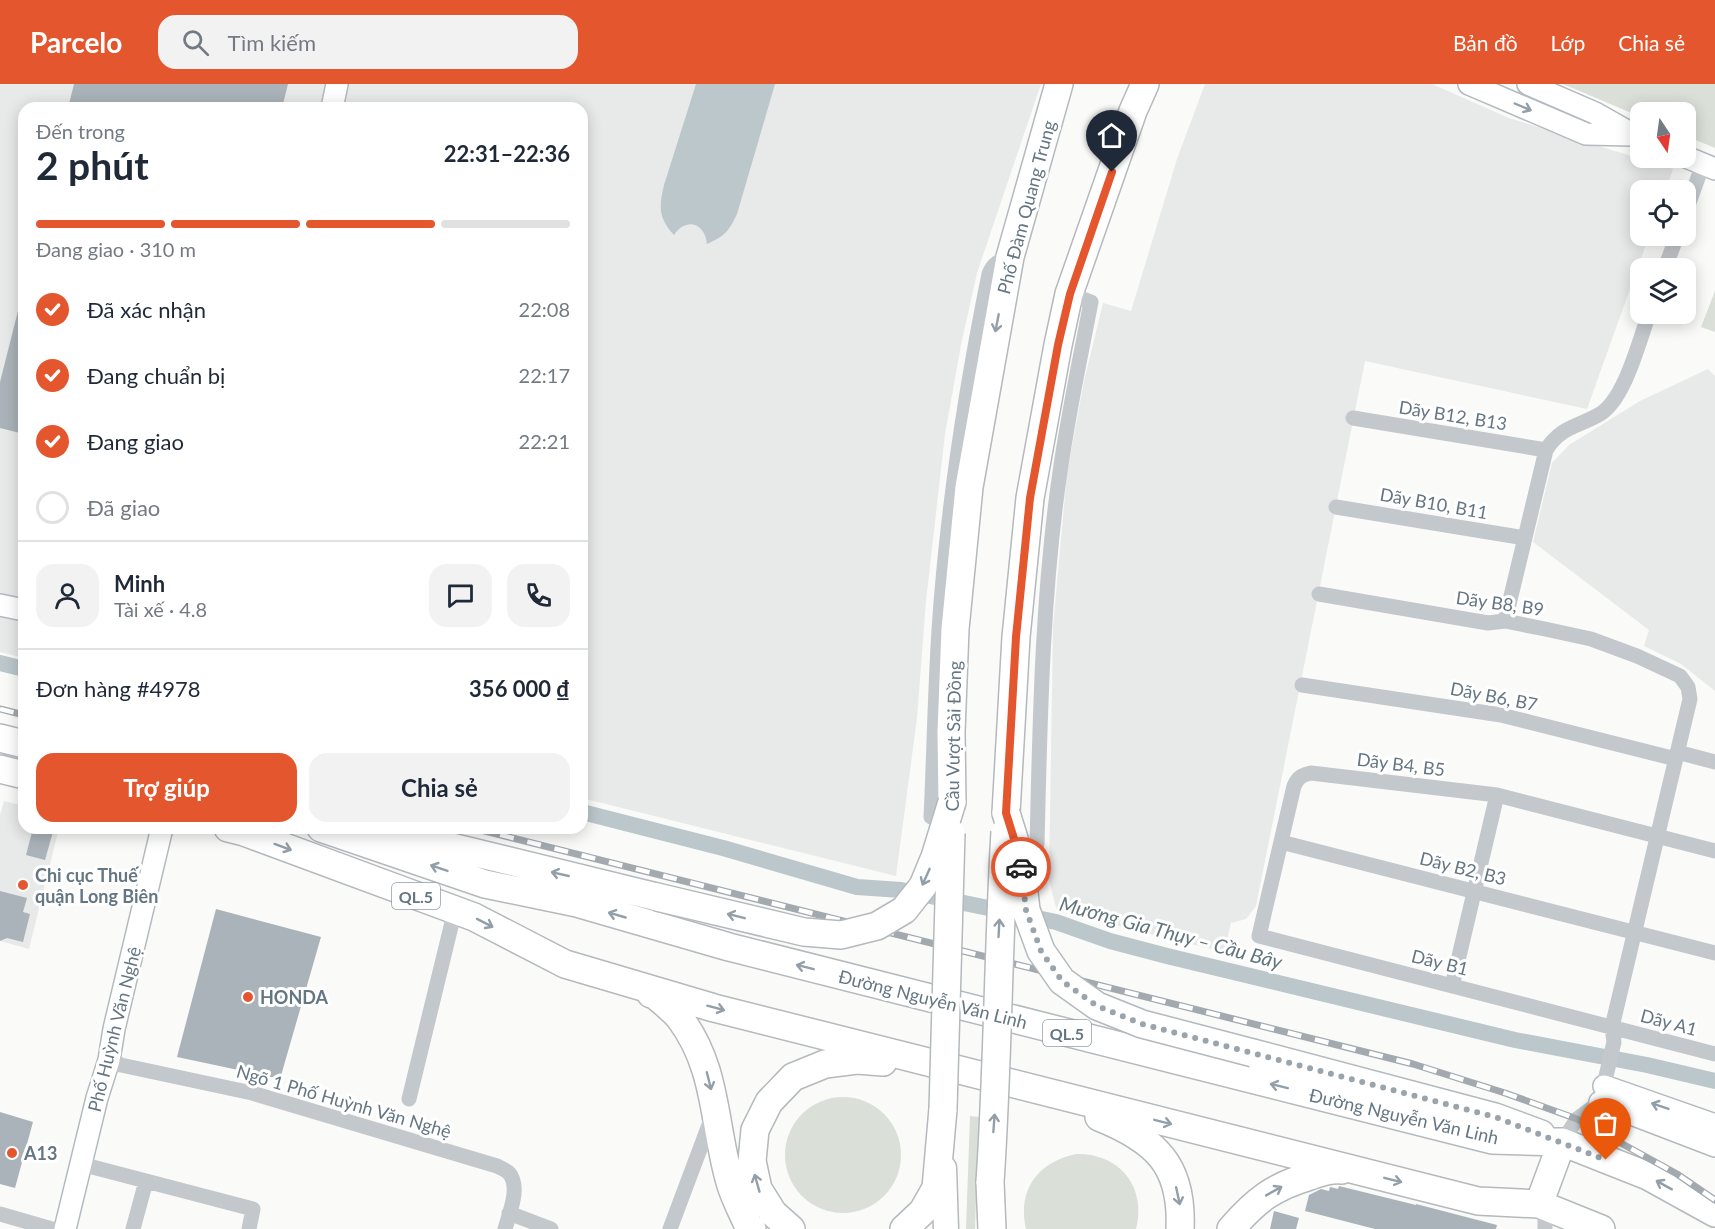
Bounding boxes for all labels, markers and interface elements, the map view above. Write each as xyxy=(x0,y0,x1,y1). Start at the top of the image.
search box xyxy=(158,15,578,69)
text: Parcelo xyxy=(30,25,122,59)
icon: search xyxy=(179,26,212,59)
text: Tìm kiếm xyxy=(227,29,316,56)
text: Bản đồ xyxy=(1453,30,1518,55)
text: Lớp xyxy=(1551,30,1585,55)
text: Chia sẻ xyxy=(1618,30,1685,55)
one-way arrow xyxy=(1513,102,1532,113)
north arrow xyxy=(1630,102,1696,168)
map controls xyxy=(1630,102,1696,324)
pin xyxy=(1086,110,1137,172)
street label: Phố Đàm Quang Trung xyxy=(992,118,1060,296)
text: Đến trong xyxy=(36,119,125,143)
icon: home xyxy=(1095,119,1128,152)
text: 22:31–22:36 xyxy=(444,140,570,167)
text: 2 phút xyxy=(36,142,149,188)
button: locate xyxy=(1630,180,1696,246)
text: Đang giao · 310 m xyxy=(36,237,196,261)
button: layers xyxy=(1630,258,1696,324)
icon: check xyxy=(36,293,69,326)
text: Đã xác nhận xyxy=(87,296,206,323)
text: 22:08 xyxy=(519,297,570,321)
one-way arrow xyxy=(991,313,1002,333)
icon: check xyxy=(36,359,69,392)
text: Đang chuẩn bị xyxy=(87,362,225,389)
text: 22:17 xyxy=(519,363,570,387)
street label: Dãy B12, B13 xyxy=(1397,396,1509,434)
icon: check xyxy=(36,425,69,458)
text: Đang giao xyxy=(87,428,184,455)
text: 22:21 xyxy=(519,429,570,453)
street label: Dãy B10, B11 xyxy=(1378,483,1490,523)
text: Đã giao xyxy=(87,494,160,521)
button: person xyxy=(36,564,99,627)
button: chat xyxy=(429,564,492,627)
button: phone xyxy=(507,564,570,627)
text: Minh xyxy=(114,570,165,597)
street label: Dãy B8, B9 xyxy=(1455,586,1545,620)
text: Tài xế · 4.8 xyxy=(114,597,207,621)
street label: Cầu Vượt Sài Đồng xyxy=(941,660,965,812)
text: Đơn hàng #4978 xyxy=(36,675,200,702)
text: 356 000 ₫ xyxy=(469,675,570,702)
street label: Dãy B6, B7 xyxy=(1448,677,1540,715)
street label: Dãy B4, B5 xyxy=(1356,748,1446,780)
button: Trợ giúp xyxy=(36,753,297,822)
button: Chia sẻ xyxy=(309,753,570,822)
courier xyxy=(991,837,1051,897)
one-way arrow xyxy=(274,842,292,853)
street label: Dãy B2, B3 xyxy=(1417,847,1509,889)
icon: car xyxy=(1005,851,1038,884)
one-way arrow xyxy=(430,862,449,873)
place label: Chi cục Thuế quận Long Biên xyxy=(35,864,158,907)
one-way arrow xyxy=(550,867,569,879)
one-way arrow xyxy=(920,867,931,885)
marker: Chi cục Thuế quận Long Biên xyxy=(16,878,30,892)
road number: QL.5 xyxy=(392,883,440,909)
water label: Mương Gia Thụy – Cầu Bây xyxy=(1057,891,1285,973)
one-way arrow xyxy=(608,909,627,920)
one-way arrow xyxy=(726,909,745,921)
one-way arrow xyxy=(476,918,494,929)
one-way arrow xyxy=(994,919,1005,939)
street label: Phố Huỳnh Văn Nghệ xyxy=(83,944,145,1114)
street label: Dãy B1 xyxy=(1409,944,1471,980)
one-way arrow xyxy=(796,960,815,972)
street label: Đường Nguyễn Văn Linh xyxy=(836,965,1030,1033)
place label: HONDA xyxy=(260,986,329,1008)
marker: HONDA xyxy=(241,990,255,1004)
one-way arrow xyxy=(706,1003,725,1015)
street label: Dãy A1 xyxy=(1638,1004,1700,1040)
road number: QL.5 xyxy=(1043,1020,1091,1046)
street label: Ngõ 1 Phố Huỳnh Văn Nghệ xyxy=(234,1060,454,1142)
one-way arrow xyxy=(704,1071,716,1090)
one-way arrow xyxy=(1270,1080,1289,1092)
street label: Đường Nguyễn Văn Linh xyxy=(1307,1083,1501,1149)
pin xyxy=(1580,1098,1631,1160)
one-way arrow xyxy=(1651,1099,1670,1110)
icon: bag xyxy=(1589,1107,1622,1140)
one-way arrow xyxy=(988,1114,999,1134)
one-way arrow xyxy=(1153,1116,1172,1128)
place label: A13 xyxy=(23,1142,57,1164)
marker: A13 xyxy=(5,1146,19,1160)
one-way arrow xyxy=(751,1174,762,1193)
one-way arrow xyxy=(1383,1174,1402,1186)
one-way arrow xyxy=(1655,1179,1673,1190)
one-way arrow xyxy=(1265,1184,1282,1196)
one-way arrow xyxy=(1173,1186,1184,1205)

